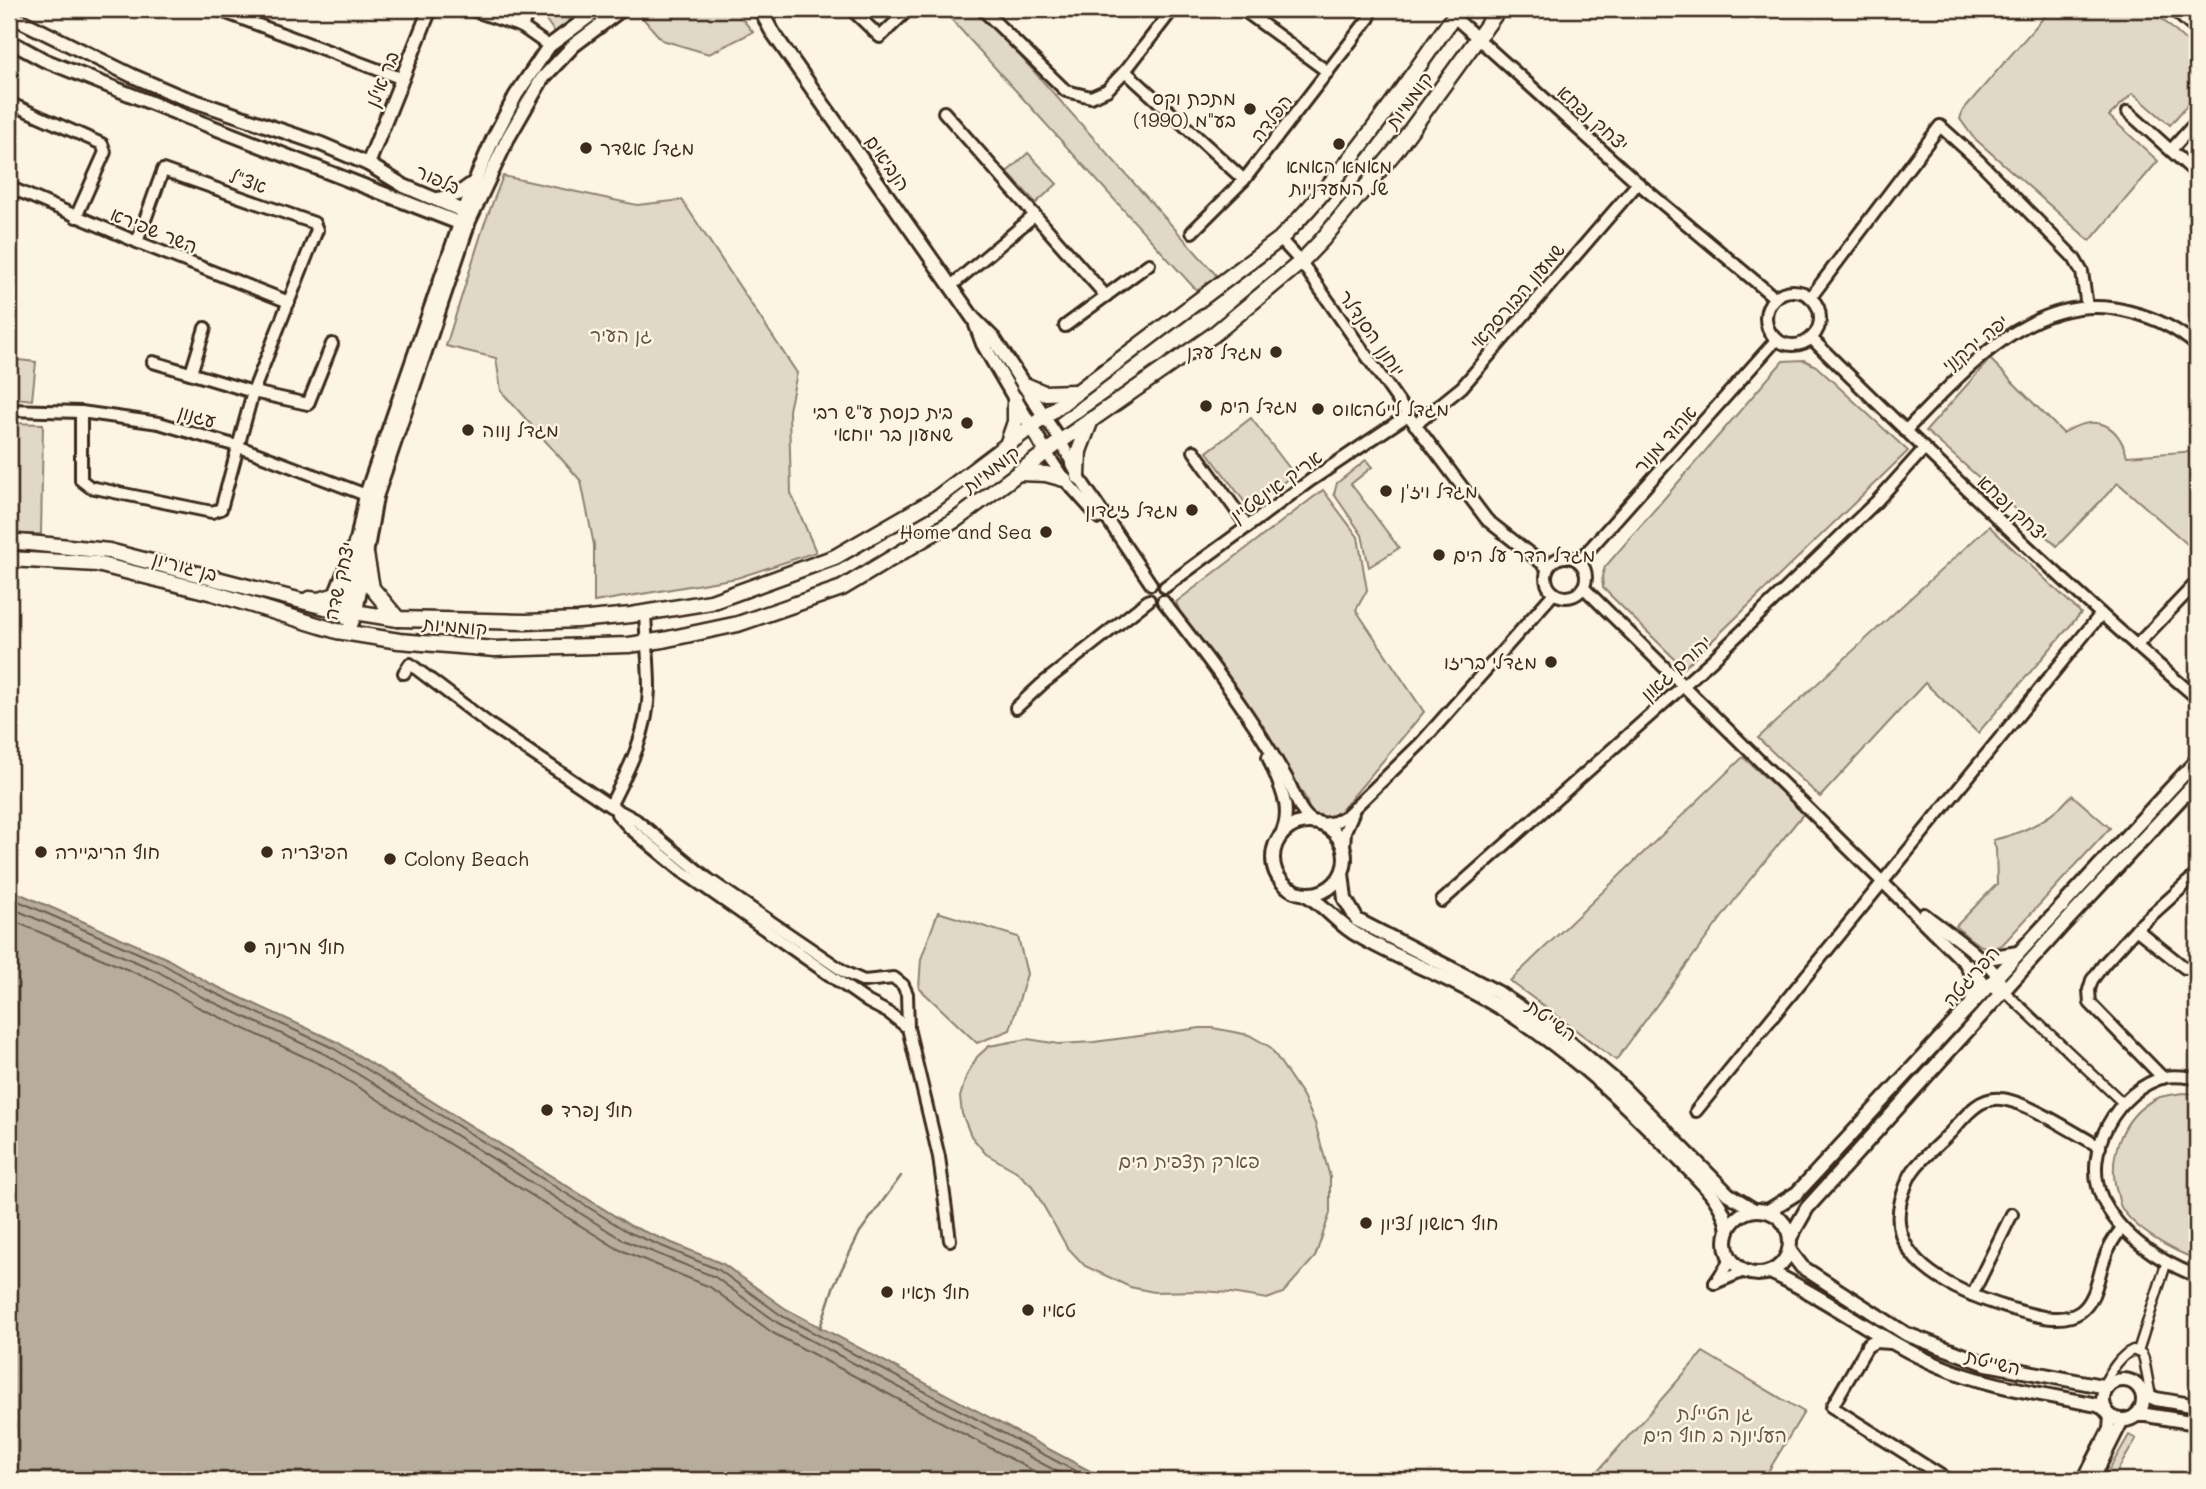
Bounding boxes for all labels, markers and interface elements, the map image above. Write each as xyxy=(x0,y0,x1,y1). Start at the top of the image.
street label: בר אילן xyxy=(359,47,404,111)
street label: קוממיות xyxy=(1379,66,1438,134)
street label: יצחק נפחא xyxy=(1552,79,1634,156)
place label: מתכת וקס (1990) בע"מ xyxy=(1133,85,1236,132)
street label: הפלדה xyxy=(1244,89,1297,147)
marker: מתכת וקס (1990) בע"מ xyxy=(1242,101,1258,117)
street label: הנביאים xyxy=(860,130,917,196)
place label: מגדל אשדר xyxy=(600,135,694,160)
marker: מאמא האמא של המעדניות xyxy=(1331,136,1347,152)
marker: מגדל אשדר xyxy=(578,140,594,156)
place label: מאמא האמא של המעדניות xyxy=(1286,153,1392,200)
street label: בלפור xyxy=(412,158,464,199)
street label: אצ"ל xyxy=(226,163,270,199)
street label: השר שפירא xyxy=(107,201,201,258)
street label: שמעון הבורסקאי xyxy=(1464,237,1570,354)
street label: יוחנן הסנדלר xyxy=(1333,285,1411,381)
street label: יפה ירקוני xyxy=(1936,308,2014,378)
park label: גן העיר xyxy=(590,322,652,347)
place label: מגדל עדן xyxy=(1187,339,1262,365)
marker: מגדל עדן xyxy=(1268,344,1284,360)
place label: מגדל הים xyxy=(1220,393,1298,418)
place label: מגדל לייטהאוס xyxy=(1332,396,1449,421)
street label: עגנון xyxy=(175,398,219,433)
marker: מגדל הים xyxy=(1198,398,1214,414)
place label: בית כנסת ע"ש רבי שמעון בר יוחאי xyxy=(812,399,953,446)
street label: אהוד מנור xyxy=(1628,399,1702,478)
marker: מגדל לייטהאוס xyxy=(1310,401,1326,417)
marker: בית כנסת ע"ש רבי שמעון בר יוחאי xyxy=(959,415,975,431)
place label: מגדל נווה xyxy=(482,417,559,442)
marker: מגדל נווה xyxy=(460,422,476,438)
street label: קוממיות xyxy=(956,439,1024,499)
street label: אריק אינשטיין xyxy=(1225,444,1327,527)
street label: יצחק נפחא xyxy=(1973,469,2054,547)
place label: מגדל ויז'ן xyxy=(1400,478,1478,503)
marker: מגדל ויז'ן xyxy=(1378,483,1394,499)
place label: מגדל זיגדון xyxy=(1085,497,1178,523)
marker: מגדל זיגדון xyxy=(1184,502,1200,518)
place label: Home and Sea xyxy=(899,519,1032,544)
marker: Home and Sea xyxy=(1038,524,1054,540)
street label: יצחק שדה xyxy=(317,539,360,623)
place label: מגדל הדר על הים xyxy=(1453,542,1595,567)
street label: בן גוריון xyxy=(150,545,220,586)
marker: מגדל הדר על הים xyxy=(1431,547,1447,563)
street label: קוממיות xyxy=(421,610,489,641)
street label: יהורם גאון xyxy=(1635,629,1717,707)
place label: מגדלי בריזו xyxy=(1444,649,1537,674)
marker: מגדלי בריזו xyxy=(1543,654,1559,670)
place label: חוף הריביירה xyxy=(55,839,160,864)
place label: הפיצריה xyxy=(281,839,348,864)
marker: חוף הריביירה xyxy=(33,844,49,860)
marker: הפיצריה xyxy=(259,844,275,860)
place label: Colony Beach xyxy=(404,846,529,871)
marker: Colony Beach xyxy=(382,851,398,867)
place label: חוף מרינה xyxy=(264,934,345,959)
marker: חוף מרינה xyxy=(242,939,258,955)
street label: הפריגטה xyxy=(1937,940,2005,1011)
street label: השייטת xyxy=(1521,992,1582,1046)
place label: חוף נפרד xyxy=(561,1097,633,1122)
marker: חוף נפרד xyxy=(539,1102,555,1118)
park label: פארק תצפית הים xyxy=(1118,1148,1260,1173)
place label: חוף ראשון לציון xyxy=(1380,1210,1498,1235)
marker: חוף ראשון לציון xyxy=(1358,1215,1374,1231)
place label: חוף תאיו xyxy=(901,1279,970,1304)
marker: חוף תאיו xyxy=(879,1284,895,1300)
place label: טאיו xyxy=(1042,1297,1076,1322)
marker: טאיו xyxy=(1020,1302,1036,1318)
street label: השייטת xyxy=(1962,1342,2023,1380)
park label: גן הטיילת העליונה ב חוף הים xyxy=(1643,1400,1787,1447)

